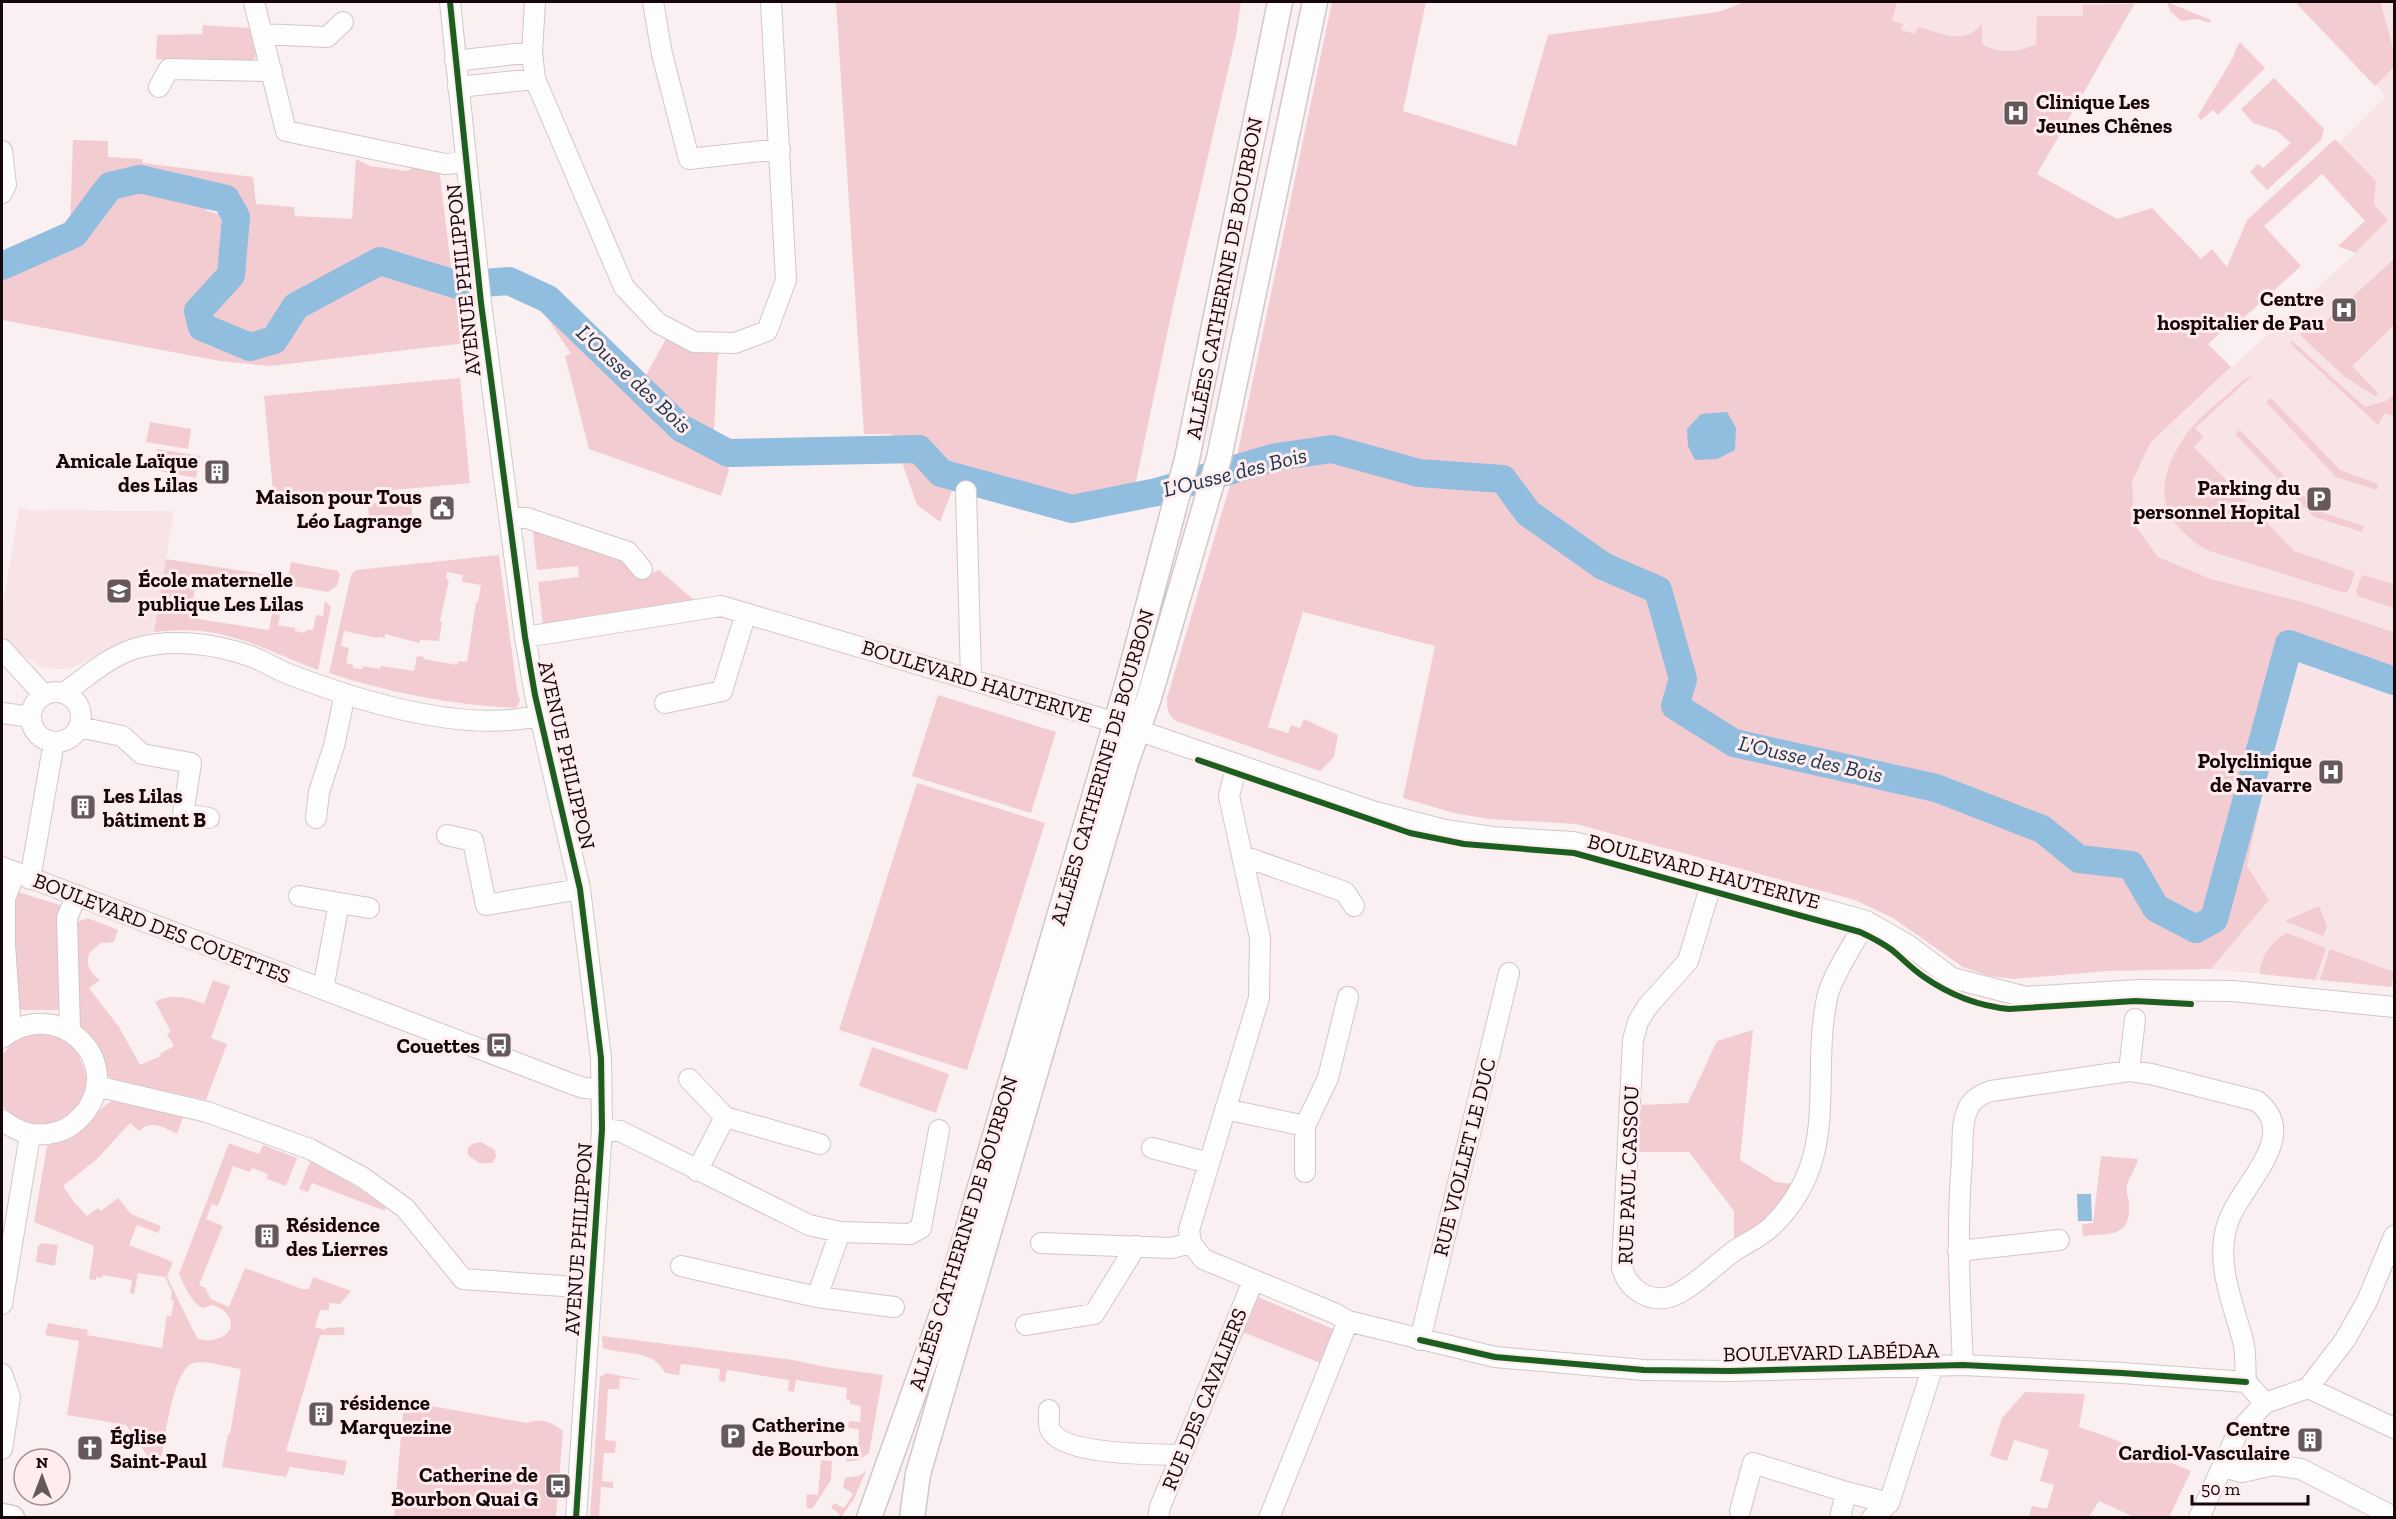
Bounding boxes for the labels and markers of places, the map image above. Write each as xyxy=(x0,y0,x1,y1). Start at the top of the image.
place label: Clinique Les Jeunes Chênes xyxy=(2036,89,2173,138)
hospital icon: Clinique Les Jeunes Chênes xyxy=(2001,98,2031,128)
place label: Centre hospitalier de Pau xyxy=(2157,286,2324,335)
hospital icon: Centre hospitalier de Pau xyxy=(2329,295,2359,325)
place label: Amicale Laïque des Lilas xyxy=(56,448,198,497)
building icon: Amicale Laïque des Lilas xyxy=(202,457,232,487)
place label: Parking du personnel Hopital xyxy=(2133,475,2300,524)
place label: Maison pour Tous Léo Lagrange xyxy=(256,484,422,533)
parking icon: Parking du personnel Hopital xyxy=(2304,484,2334,514)
public building icon: Maison pour Tous Léo Lagrange xyxy=(427,493,457,523)
place label: École maternelle publique Les Lilas xyxy=(138,567,304,616)
school or university icon: École maternelle publique Les Lilas xyxy=(104,576,134,606)
place label: Polyclinique de Navarre xyxy=(2197,748,2312,797)
hospital icon: Polyclinique de Navarre xyxy=(2316,757,2346,787)
place label: Les Lilas bâtiment B xyxy=(102,783,206,832)
building icon: Les Lilas bâtiment B xyxy=(68,792,98,822)
bus stop icon: Couettes xyxy=(484,1030,514,1060)
place label: Couettes xyxy=(397,1033,480,1058)
place label: Résidence des Lierres xyxy=(286,1212,388,1261)
building icon: Résidence des Lierres xyxy=(252,1221,282,1251)
place label: résidence Marquezine xyxy=(340,1390,452,1439)
building icon: résidence Marquezine xyxy=(306,1399,336,1429)
place label: Catherine de Bourbon xyxy=(752,1412,859,1461)
place label: Centre Cardiol-Vasculaire xyxy=(2118,1416,2290,1465)
parking icon: Catherine de Bourbon xyxy=(718,1421,748,1451)
place label: Église Saint-Paul xyxy=(110,1424,207,1473)
building icon: Centre Cardiol-Vasculaire xyxy=(2295,1425,2325,1455)
church icon: Église Saint-Paul xyxy=(75,1433,105,1463)
place label: Catherine de Bourbon Quai G xyxy=(391,1462,538,1511)
bus stop icon: Catherine de Bourbon Quai G xyxy=(543,1471,573,1501)

